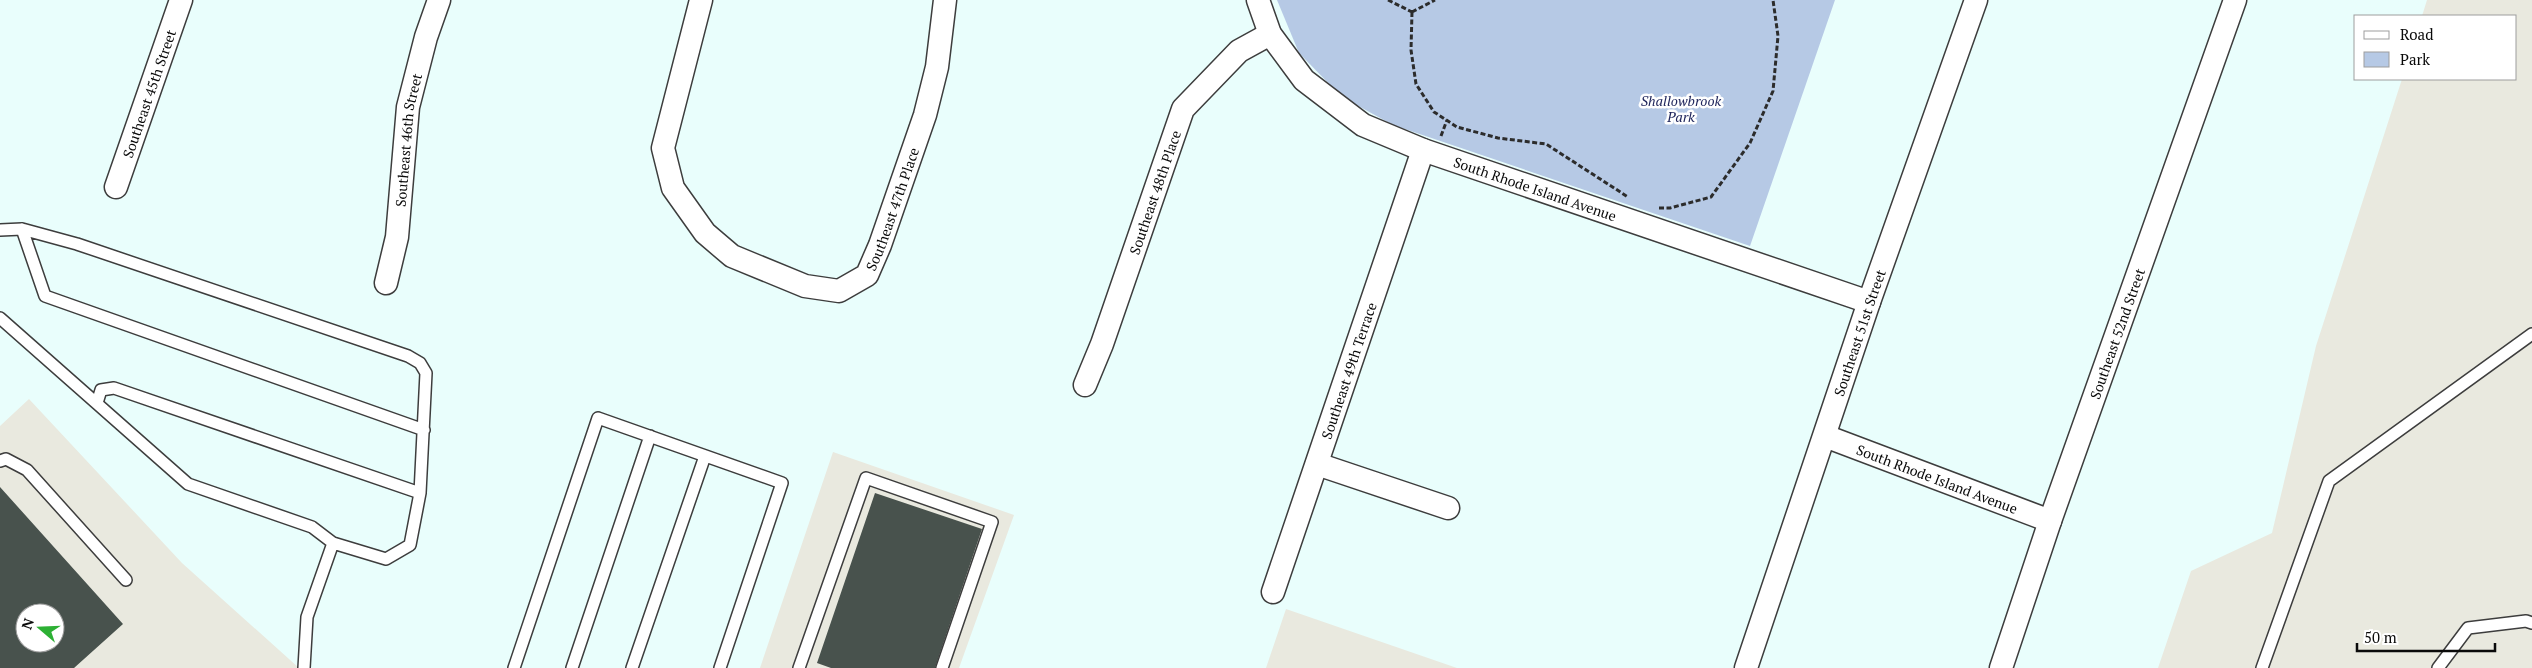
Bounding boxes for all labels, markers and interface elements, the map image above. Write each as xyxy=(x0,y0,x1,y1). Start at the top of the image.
legend xyxy=(2354,15,2517,80)
text: Road xyxy=(2400,24,2433,44)
street label: Southeast 45th Street xyxy=(117,26,180,160)
text: Park xyxy=(2400,49,2430,69)
street label: Southeast 46th Street xyxy=(390,70,426,208)
park label: Shallowbrook Park xyxy=(1641,91,1722,126)
street label: Southeast 48th Place xyxy=(1124,127,1185,257)
street label: Southeast 47th Place xyxy=(861,145,923,273)
street label: South Rhode Island Avenue xyxy=(1451,152,1619,225)
street label: Southeast 52nd Street xyxy=(2085,265,2149,401)
street label: Southeast 51st Street xyxy=(1829,266,1890,398)
street label: Southeast 49th Terrace xyxy=(1316,299,1380,441)
street label: South Rhode Island Avenue xyxy=(1854,439,2020,517)
north arrow xyxy=(15,603,65,653)
text: N xyxy=(17,615,38,632)
scale bar xyxy=(2357,620,2494,652)
text: 50 m xyxy=(2364,627,2397,647)

